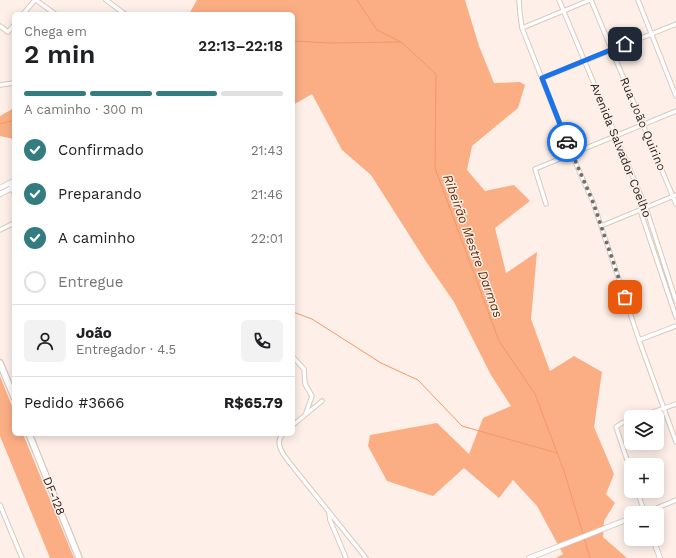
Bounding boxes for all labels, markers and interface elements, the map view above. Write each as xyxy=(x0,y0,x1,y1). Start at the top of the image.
text: Chega em xyxy=(24,24,87,39)
pin xyxy=(608,27,642,61)
icon: home xyxy=(614,33,636,55)
text: 22:13–22:18 xyxy=(198,37,283,55)
text: 2 min xyxy=(24,39,95,69)
street label: Rua João Quirino xyxy=(617,75,669,173)
street label: Avenida Salvador Coelho xyxy=(587,81,655,219)
text: A caminho · 300 m xyxy=(24,102,143,117)
courier xyxy=(547,122,587,162)
icon: car xyxy=(556,131,578,153)
icon: check xyxy=(24,139,46,161)
text: Confirmado xyxy=(58,141,144,159)
text: 21:43 xyxy=(251,143,283,158)
water label: Ribeirão Mestre Darmas xyxy=(440,173,506,320)
icon: check xyxy=(24,183,46,205)
text: Preparando xyxy=(58,185,142,203)
text: 21:46 xyxy=(251,187,283,202)
icon: check xyxy=(24,227,46,249)
text: A caminho xyxy=(58,229,135,247)
text: 22:01 xyxy=(251,231,283,246)
text: Entregue xyxy=(58,273,123,291)
pin xyxy=(608,280,642,314)
icon: bag xyxy=(614,286,636,308)
button: person xyxy=(24,320,66,362)
button: phone xyxy=(241,320,283,362)
text: João xyxy=(76,324,112,342)
text: Entregador · 4.5 xyxy=(76,342,176,357)
text: Pedido #3666 xyxy=(24,394,124,412)
text: R$65.79 xyxy=(224,394,283,412)
map controls xyxy=(624,410,664,546)
button: layers xyxy=(624,410,664,450)
button: + xyxy=(624,458,664,498)
street label: DF-128 xyxy=(40,475,68,517)
button: − xyxy=(624,506,664,546)

